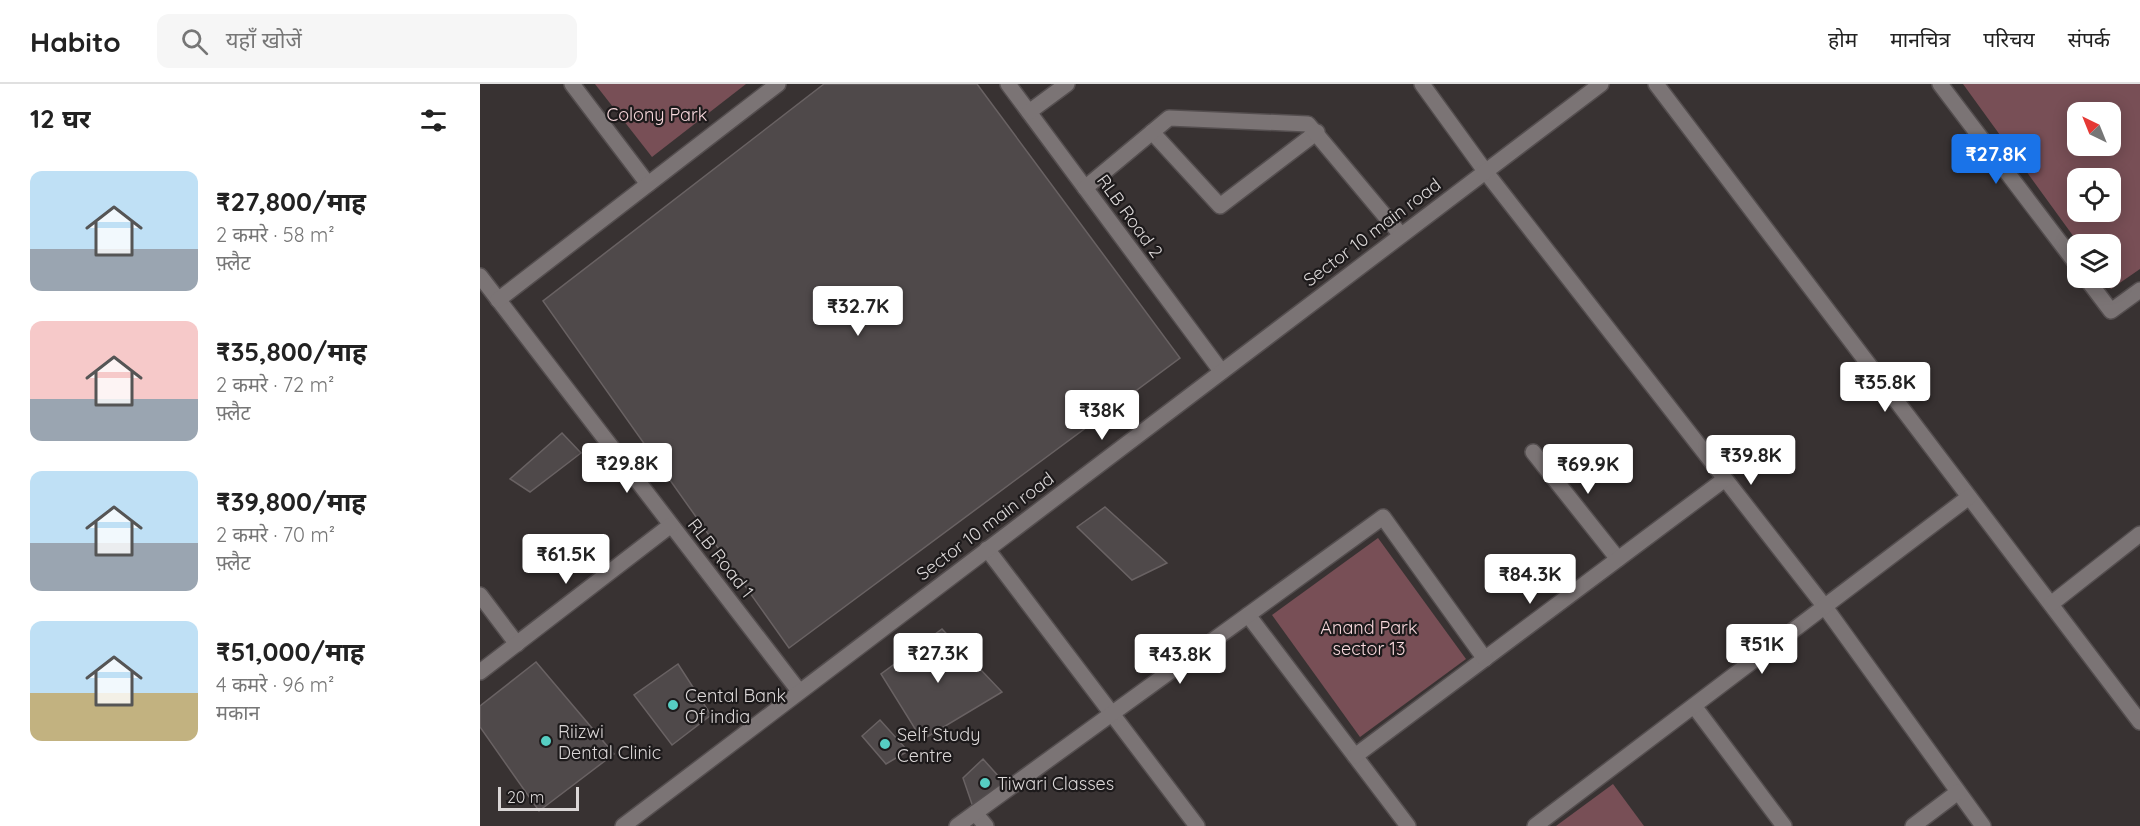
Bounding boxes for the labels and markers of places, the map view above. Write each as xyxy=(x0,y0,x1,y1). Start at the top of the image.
pin: ₹27.8K xyxy=(1947,134,2045,185)
pin: ₹32.7K xyxy=(809,286,907,337)
pin: ₹35.8K xyxy=(1836,362,1934,413)
pin: ₹38K xyxy=(1066,390,1138,441)
pin: ₹39.8K xyxy=(1702,435,1800,486)
pin: ₹29.8K xyxy=(578,443,676,494)
pin: ₹69.9K xyxy=(1539,444,1637,495)
pin: ₹61.5K xyxy=(517,534,615,585)
pin: ₹84.3K xyxy=(1481,554,1579,605)
pin: ₹51K xyxy=(1726,624,1798,675)
pin: ₹27.3K xyxy=(889,633,987,684)
pin: ₹43.8K xyxy=(1131,634,1229,685)
place label: Cental Bank Of india xyxy=(685,684,786,728)
marker: Cental Bank Of india xyxy=(666,698,680,712)
place label: Riizwi Dental Clinic xyxy=(558,720,661,764)
place label: Self Study Centre xyxy=(897,723,980,767)
marker: Riizwi Dental Clinic xyxy=(539,734,553,748)
marker: Self Study Centre xyxy=(878,737,892,751)
place label: Tiwari Classes xyxy=(997,772,1114,795)
marker: Tiwari Classes xyxy=(978,776,992,790)

